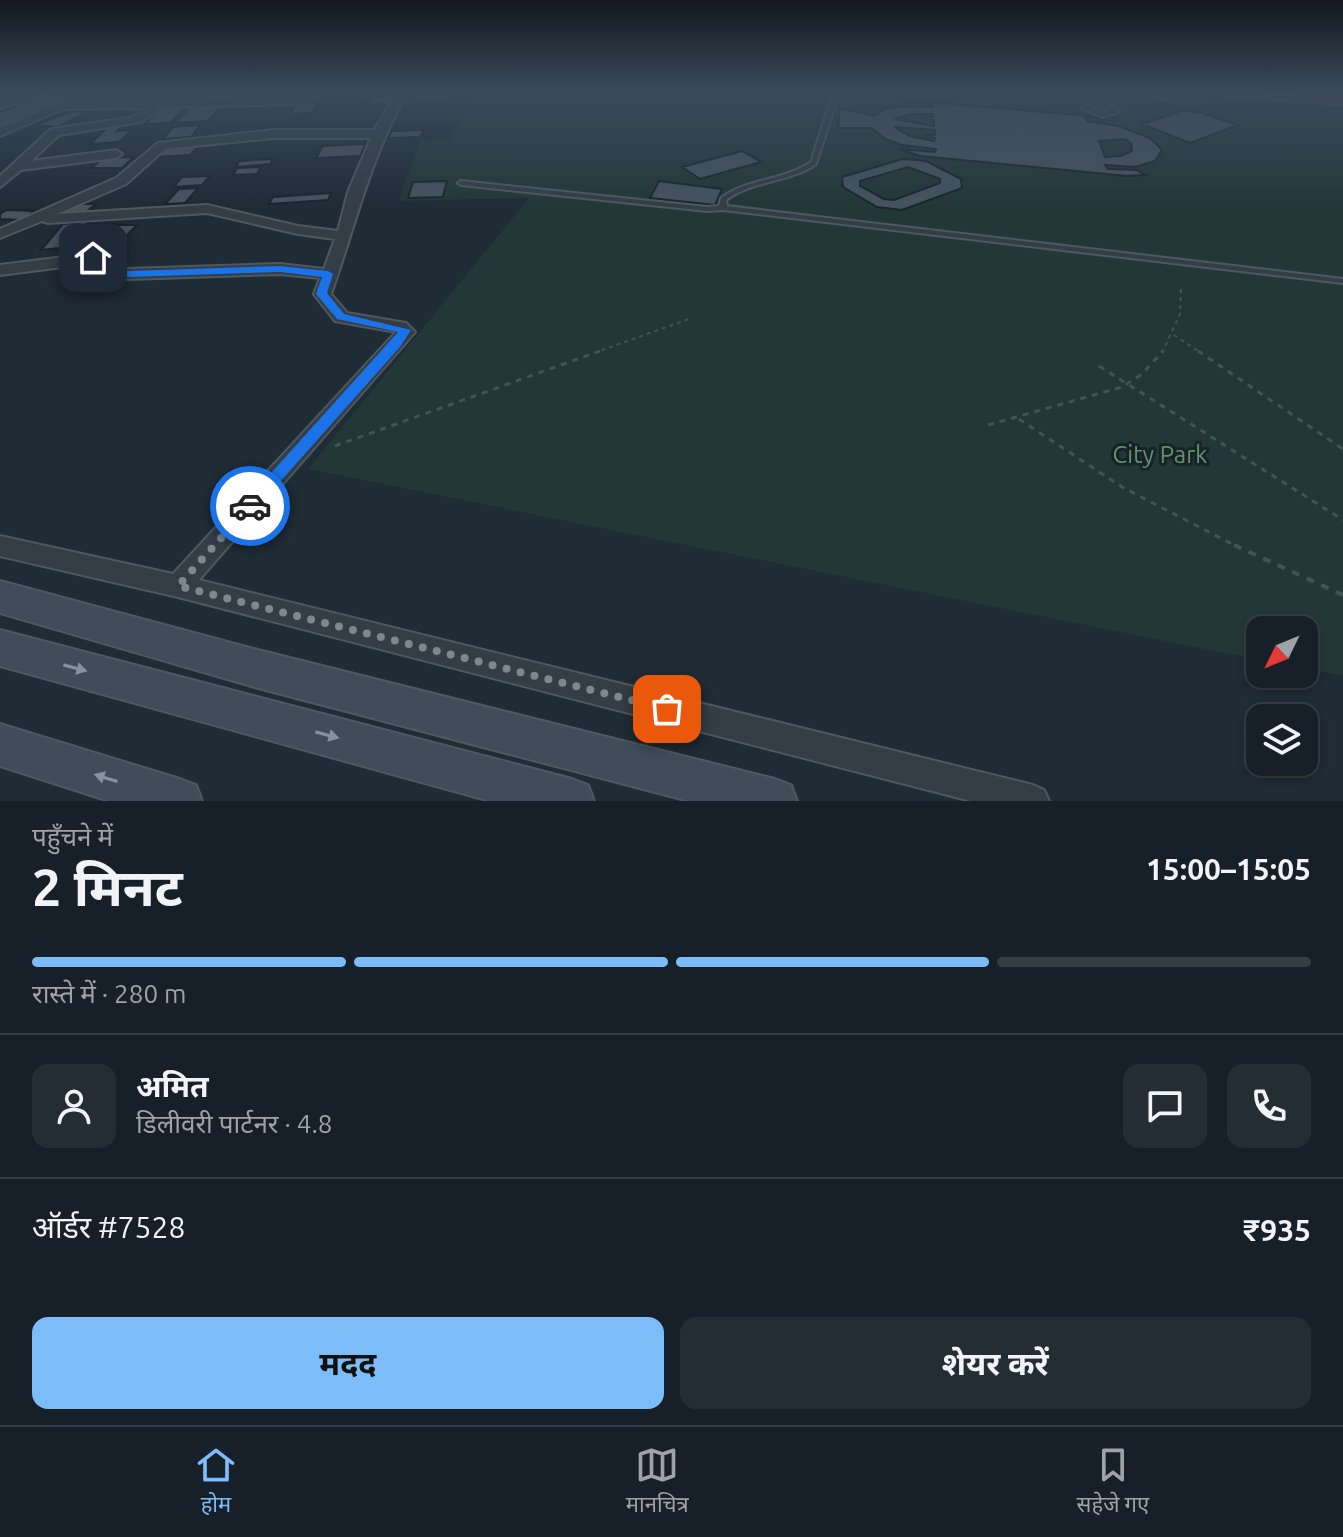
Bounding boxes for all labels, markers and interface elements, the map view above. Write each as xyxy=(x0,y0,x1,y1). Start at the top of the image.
pin xyxy=(59,224,127,292)
icon: home xyxy=(71,236,115,280)
park label: City Park xyxy=(1113,441,1207,468)
courier xyxy=(210,466,290,546)
icon: car xyxy=(228,484,272,528)
north arrow xyxy=(1246,616,1318,688)
map controls xyxy=(1246,616,1318,776)
one-way arrow xyxy=(63,663,88,675)
pin xyxy=(633,675,701,743)
icon: bag xyxy=(645,687,689,731)
button: layers xyxy=(1246,704,1318,776)
one-way arrow xyxy=(314,730,339,742)
one-way arrow xyxy=(94,771,118,784)
text: पहुँचने में xyxy=(32,822,113,851)
text: 15:00–15:05 xyxy=(1146,852,1311,886)
text: 2 मिनट xyxy=(32,858,183,916)
text: रास्ते में · 280 m xyxy=(32,979,187,1008)
button: person xyxy=(32,1064,116,1148)
button: chat xyxy=(1123,1064,1207,1148)
button: phone xyxy=(1227,1064,1311,1148)
text: अमित xyxy=(136,1069,209,1103)
text: डिलीवरी पार्टनर · 4.8 xyxy=(136,1109,332,1138)
text: ऑर्डर #7528 xyxy=(32,1210,185,1244)
text: ₹935 xyxy=(1243,1213,1311,1247)
button: मदद xyxy=(32,1317,664,1409)
button: शेयर करें xyxy=(680,1317,1311,1409)
tab: होम xyxy=(194,1443,238,1521)
tab: मानचित्र xyxy=(626,1443,689,1521)
tab: सहेजे गए xyxy=(1077,1443,1149,1521)

